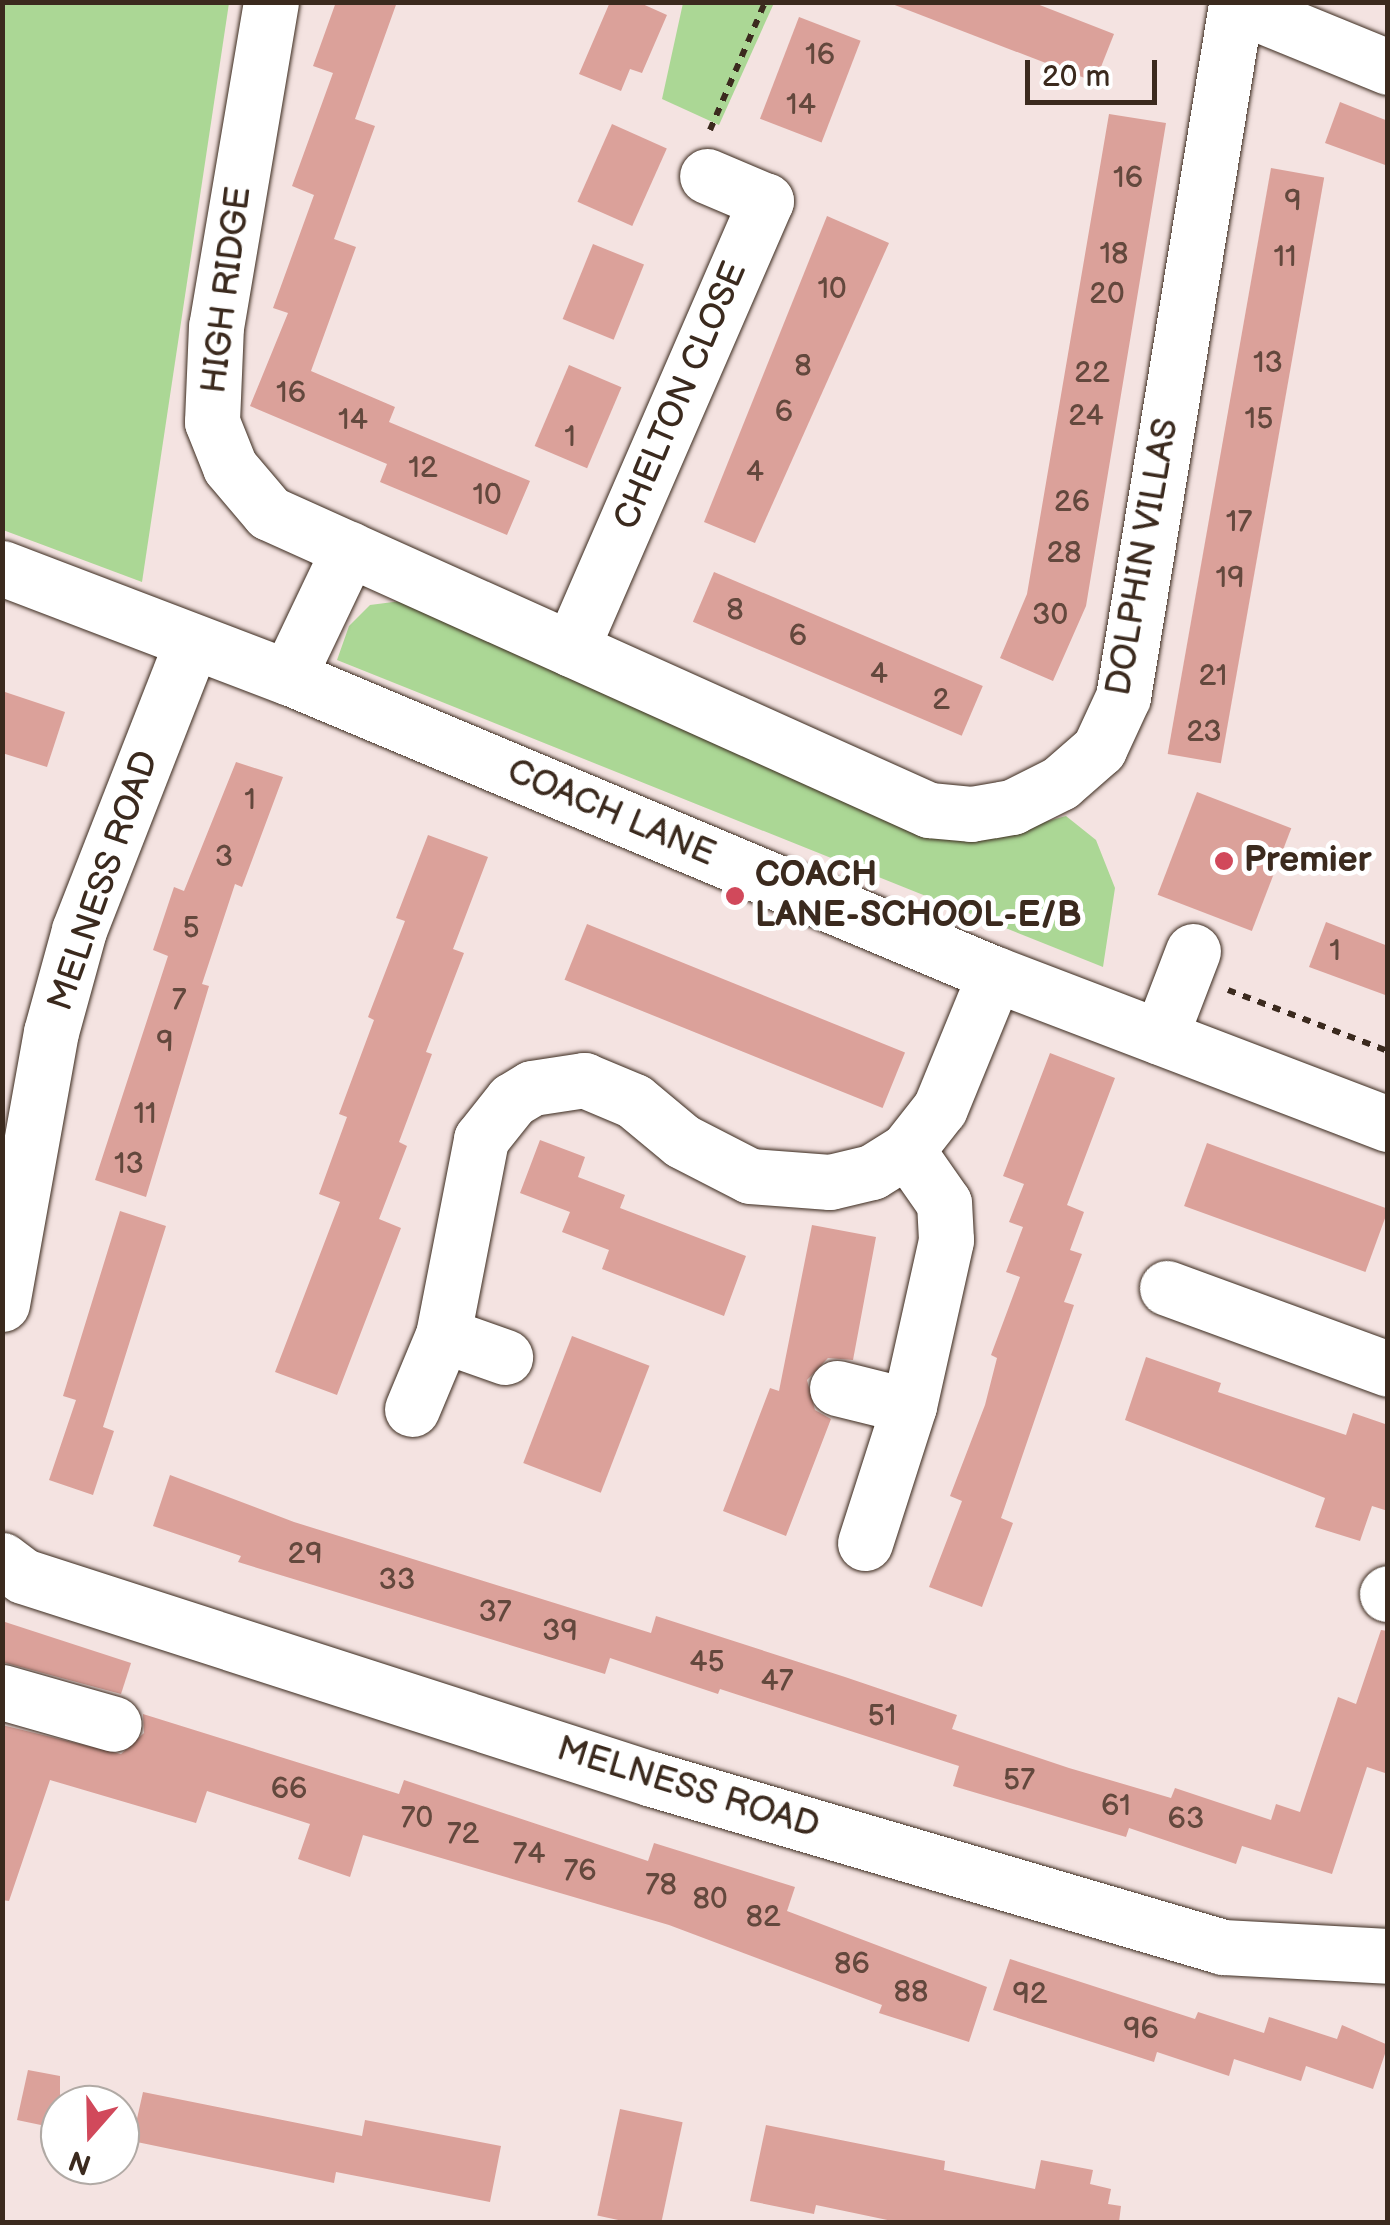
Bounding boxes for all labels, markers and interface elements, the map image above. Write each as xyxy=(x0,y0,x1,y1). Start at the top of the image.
house number: 16 xyxy=(805,37,835,73)
scale bar xyxy=(1030,40,1162,102)
text: 20 m xyxy=(1042,59,1110,95)
house number: 14 xyxy=(786,87,816,123)
house number: 16 xyxy=(1113,160,1143,196)
house number: 9 xyxy=(1284,183,1302,219)
street label: HIGH RIDGE xyxy=(193,184,261,396)
house number: 18 xyxy=(1099,236,1129,272)
house number: 11 xyxy=(1273,239,1297,275)
street label: CHELTON CLOSE xyxy=(606,256,756,536)
house number: 10 xyxy=(817,271,847,307)
house number: 20 xyxy=(1089,276,1125,312)
house number: 13 xyxy=(1253,345,1283,381)
house number: 8 xyxy=(794,348,812,384)
house number: 22 xyxy=(1074,355,1110,391)
house number: 16 xyxy=(276,375,306,411)
house number: 6 xyxy=(775,394,793,430)
house number: 24 xyxy=(1068,398,1104,434)
house number: 15 xyxy=(1245,401,1273,437)
house number: 14 xyxy=(338,402,368,438)
street label: DOLPHIN VILLAS xyxy=(1098,415,1188,699)
house number: 1 xyxy=(564,419,576,455)
house number: 12 xyxy=(408,450,438,486)
house number: 4 xyxy=(746,454,764,490)
house number: 10 xyxy=(472,477,502,513)
house number: 26 xyxy=(1054,484,1090,520)
house number: 17 xyxy=(1226,504,1252,540)
house number: 28 xyxy=(1046,535,1082,571)
house number: 19 xyxy=(1216,560,1244,596)
house number: 8 xyxy=(726,592,744,628)
house number: 30 xyxy=(1032,597,1068,633)
house number: 6 xyxy=(789,618,807,654)
house number: 4 xyxy=(870,656,888,692)
house number: 21 xyxy=(1199,658,1227,694)
house number: 2 xyxy=(932,682,950,718)
house number: 23 xyxy=(1186,714,1222,750)
street label: MELNESS ROAD xyxy=(40,746,168,1016)
street label: COACH LANE xyxy=(501,750,721,876)
house number: 1 xyxy=(244,782,256,818)
house number: 3 xyxy=(215,839,233,875)
place label: Premier xyxy=(1244,840,1372,882)
marker: Premier xyxy=(1213,850,1235,872)
place label: COACH LANE-SCHOOL-E/B xyxy=(755,855,1082,937)
marker: COACH LANE-SCHOOL-E/B xyxy=(724,885,746,907)
house number: 5 xyxy=(182,910,200,946)
house number: 1 xyxy=(1329,933,1341,969)
house number: 7 xyxy=(172,982,186,1018)
house number: 9 xyxy=(156,1024,174,1060)
house number: 11 xyxy=(133,1096,157,1132)
house number: 13 xyxy=(114,1146,144,1182)
house number: 29 xyxy=(287,1536,323,1572)
house number: 33 xyxy=(379,1562,415,1598)
house number: 37 xyxy=(478,1594,512,1630)
house number: 39 xyxy=(542,1613,578,1649)
house number: 45 xyxy=(689,1644,725,1680)
house number: 47 xyxy=(760,1663,794,1699)
house number: 51 xyxy=(868,1698,896,1734)
street label: MELNESS ROAD xyxy=(552,1728,824,1848)
house number: 57 xyxy=(1003,1762,1035,1798)
house number: 66 xyxy=(271,1771,307,1807)
house number: 61 xyxy=(1101,1788,1131,1824)
house number: 70 xyxy=(401,1800,433,1836)
house number: 63 xyxy=(1168,1801,1204,1837)
house number: 72 xyxy=(447,1816,479,1852)
house number: 74 xyxy=(512,1836,546,1872)
house number: 76 xyxy=(563,1853,597,1889)
house number: 78 xyxy=(645,1867,677,1903)
house number: 80 xyxy=(692,1881,728,1917)
house number: 82 xyxy=(745,1899,781,1935)
house number: 86 xyxy=(834,1946,870,1982)
house number: 88 xyxy=(894,1974,928,2010)
house number: 92 xyxy=(1012,1976,1048,2012)
house number: 96 xyxy=(1123,2011,1159,2047)
north arrow xyxy=(40,2085,140,2185)
text: N xyxy=(65,2143,96,2181)

